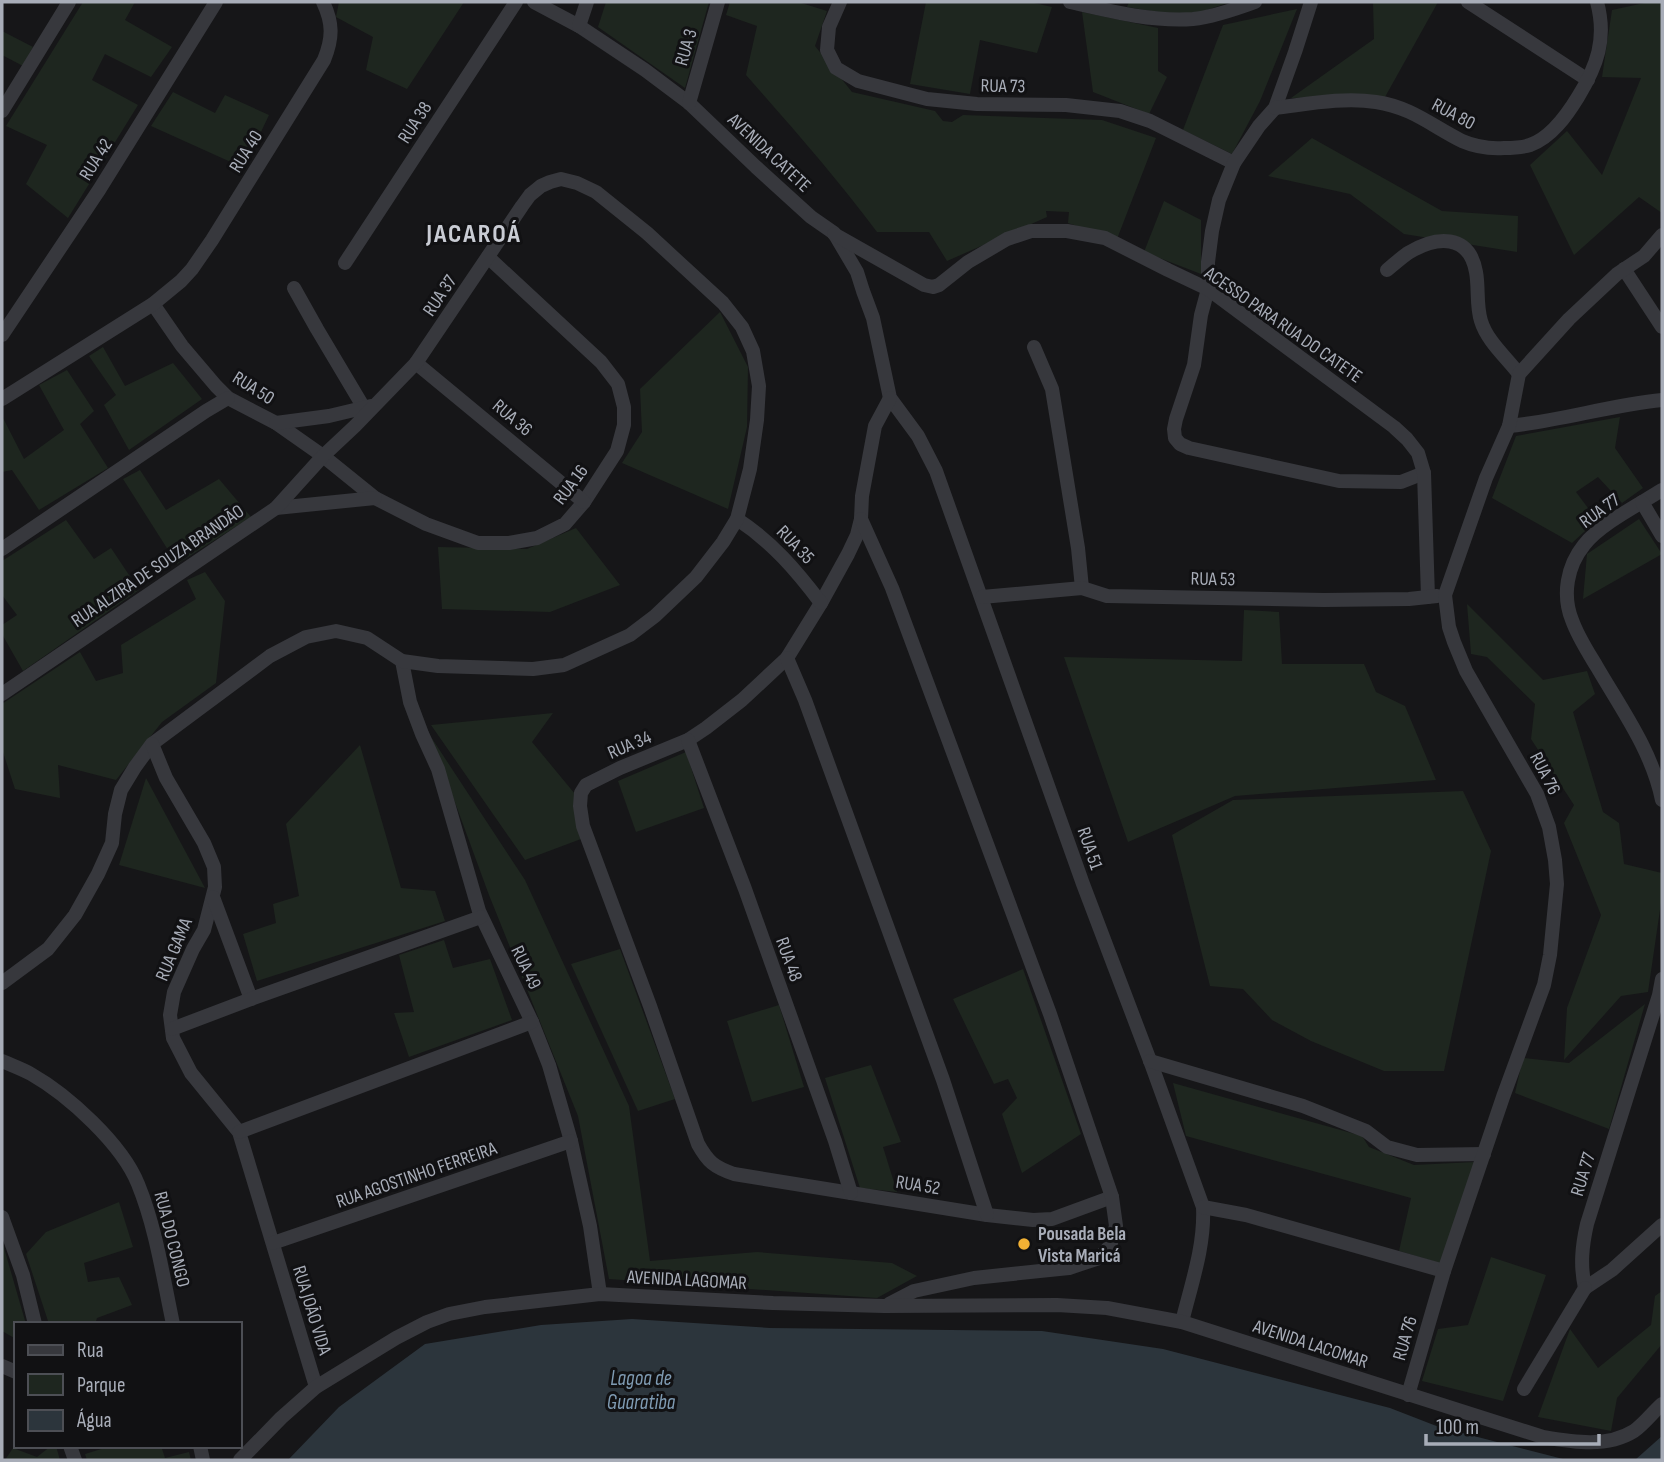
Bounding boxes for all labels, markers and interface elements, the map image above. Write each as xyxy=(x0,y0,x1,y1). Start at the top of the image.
street label: RUA 3 xyxy=(670,26,703,68)
street label: RUA 73 xyxy=(980,75,1026,98)
street label: RUA 80 xyxy=(1428,93,1479,135)
street label: RUA 38 xyxy=(393,98,437,148)
street label: AVENIDA CATETE xyxy=(722,108,815,197)
street label: RUA 40 xyxy=(224,126,268,177)
street label: RUA 42 xyxy=(75,135,118,185)
district label: JACAROÁ xyxy=(425,219,522,250)
street label: ACESSO PARA RUA DO CATETE xyxy=(1199,262,1366,388)
street label: RUA 37 xyxy=(418,271,462,321)
street label: RUA 50 xyxy=(228,367,278,410)
street label: RUA 36 xyxy=(487,395,537,442)
street label: RUA 16 xyxy=(549,460,594,509)
street label: RUA 77 xyxy=(1575,489,1625,534)
street label: RUA ALZIRA DE SOUZA BRANDÃO xyxy=(67,500,249,633)
street label: RUA 35 xyxy=(771,521,819,569)
street label: RUA 53 xyxy=(1190,568,1236,591)
street label: RUA 34 xyxy=(604,726,655,765)
street label: RUA 76 xyxy=(1524,748,1565,799)
street label: RUA 51 xyxy=(1072,824,1108,873)
street label: RUA GAMA xyxy=(151,914,198,985)
street label: RUA 48 xyxy=(770,934,807,985)
street label: RUA 49 xyxy=(505,942,546,993)
street label: RUA AGOSTINHO FERREIRA xyxy=(333,1137,501,1214)
street label: RUA 77 xyxy=(1566,1149,1601,1199)
street label: RUA 52 xyxy=(894,1171,942,1200)
street label: RUA DO CONGO xyxy=(149,1189,195,1290)
place label: Pousada Bela Vista Maricá xyxy=(1038,1223,1126,1268)
marker: Pousada Bela Vista Maricá xyxy=(1016,1236,1032,1252)
street label: RUA JOÃO VIDA xyxy=(287,1263,336,1359)
street label: AVENIDA LAGOMAR xyxy=(625,1266,748,1295)
street label: RUA 76 xyxy=(1388,1314,1423,1363)
street label: AVENIDA LACOMAR xyxy=(1249,1315,1371,1374)
legend xyxy=(14,1322,242,1448)
text: Rua xyxy=(77,1338,104,1363)
water label: Lagoa de Guaratiba xyxy=(607,1366,676,1415)
text: Parque xyxy=(77,1373,125,1398)
scale bar xyxy=(1426,1402,1599,1446)
text: Água xyxy=(76,1408,112,1433)
text: 100 m xyxy=(1436,1415,1479,1440)

